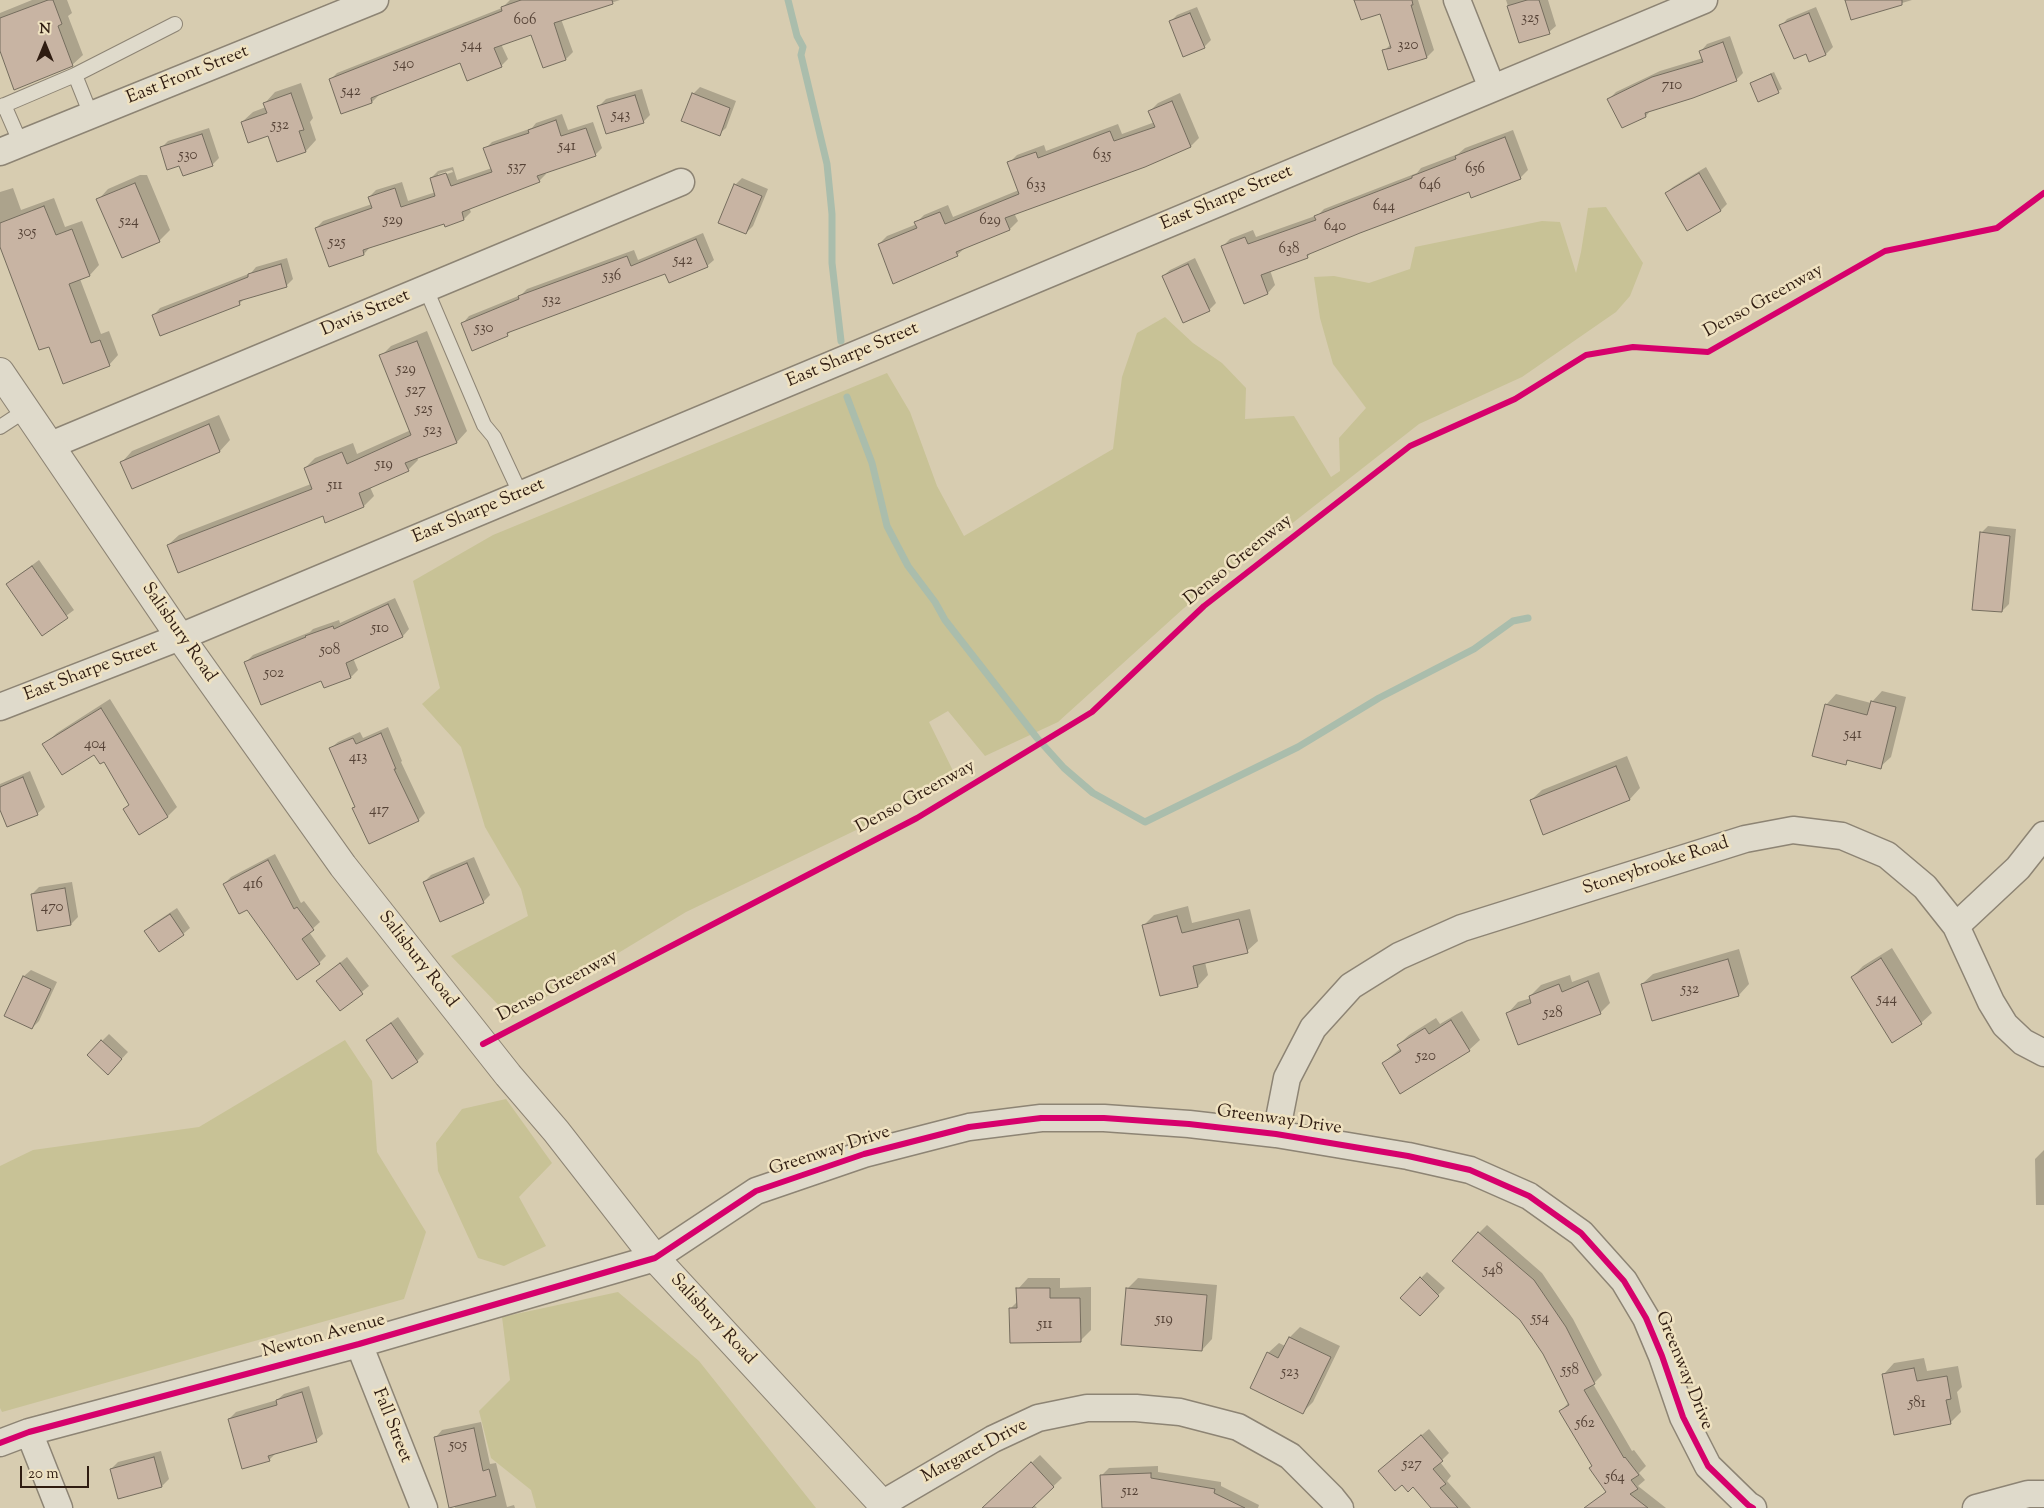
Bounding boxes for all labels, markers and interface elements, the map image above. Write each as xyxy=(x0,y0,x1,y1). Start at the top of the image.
house number: 325 xyxy=(1521,10,1539,28)
house number: 606 xyxy=(514,12,536,30)
north arrow xyxy=(20,20,70,70)
text: N xyxy=(39,20,51,40)
house number: 544 xyxy=(462,37,482,55)
house number: 320 xyxy=(1397,37,1419,55)
street label: East Front Street xyxy=(124,42,252,110)
house number: 540 xyxy=(394,56,414,74)
house number: 710 xyxy=(1662,77,1682,95)
house number: 542 xyxy=(341,83,361,101)
house number: 543 xyxy=(612,107,630,125)
house number: 532 xyxy=(271,117,289,135)
house number: 541 xyxy=(558,138,576,156)
house number: 530 xyxy=(179,147,197,165)
house number: 635 xyxy=(1093,147,1111,165)
house number: 537 xyxy=(508,159,526,177)
house number: 656 xyxy=(1465,161,1485,179)
street label: East Sharpe Street xyxy=(1158,162,1296,236)
house number: 633 xyxy=(1026,177,1046,195)
house number: 646 xyxy=(1419,177,1441,195)
house number: 644 xyxy=(1373,198,1395,216)
house number: 529 xyxy=(383,212,403,230)
house number: 629 xyxy=(979,212,1001,230)
house number: 524 xyxy=(119,213,139,231)
house number: 640 xyxy=(1324,218,1346,236)
house number: 305 xyxy=(18,224,36,242)
house number: 525 xyxy=(328,234,346,252)
house number: 638 xyxy=(1278,241,1300,259)
house number: 542 xyxy=(673,252,693,270)
street label: Denso Greenway xyxy=(1701,260,1827,344)
house number: 536 xyxy=(603,268,621,286)
street label: Davis Street xyxy=(318,286,414,342)
house number: 532 xyxy=(543,292,561,310)
street label: East Sharpe Street xyxy=(784,319,922,393)
house number: 530 xyxy=(475,320,493,338)
house number: 529 xyxy=(396,361,416,379)
house number: 527 xyxy=(406,382,426,400)
house number: 525 xyxy=(415,401,433,419)
house number: 523 xyxy=(424,422,442,440)
house number: 519 xyxy=(375,456,393,474)
street label: East Sharpe Street xyxy=(410,475,548,549)
house number: 511 xyxy=(327,477,343,495)
street label: Denso Greenway xyxy=(1181,511,1297,611)
street label: Salisbury Road xyxy=(136,579,220,687)
house number: 510 xyxy=(371,620,389,638)
street label: East Sharpe Street xyxy=(21,637,161,707)
house number: 508 xyxy=(320,642,340,660)
house number: 502 xyxy=(264,665,284,683)
house number: 541 xyxy=(1844,726,1862,744)
house number: 404 xyxy=(84,736,106,754)
house number: 413 xyxy=(349,749,367,767)
street label: Denso Greenway xyxy=(853,756,979,840)
house number: 417 xyxy=(369,802,389,820)
street label: Stoneybrooke Road xyxy=(1580,833,1732,901)
house number: 416 xyxy=(243,876,263,894)
house number: 470 xyxy=(41,899,63,917)
street label: Salisbury Road xyxy=(373,908,461,1012)
street label: Denso Greenway xyxy=(494,946,622,1028)
house number: 532 xyxy=(1681,981,1699,999)
house number: 544 xyxy=(1877,991,1897,1009)
house number: 528 xyxy=(1543,1005,1563,1023)
house number: 520 xyxy=(1416,1048,1436,1066)
street label: Greenway Drive xyxy=(1215,1102,1343,1140)
street label: Greenway Drive xyxy=(767,1122,893,1182)
house number: 548 xyxy=(1483,1262,1503,1280)
street label: Salisbury Road xyxy=(664,1270,760,1370)
street label: Greenway Drive xyxy=(1649,1309,1717,1433)
street label: Newton Avenue xyxy=(260,1310,388,1364)
house number: 554 xyxy=(1531,1310,1549,1328)
house number: 519 xyxy=(1155,1311,1173,1329)
house number: 511 xyxy=(1037,1316,1053,1334)
house number: 558 xyxy=(1561,1362,1579,1380)
house number: 523 xyxy=(1281,1364,1299,1382)
street label: Fall Street xyxy=(366,1386,416,1466)
house number: 581 xyxy=(1908,1395,1926,1413)
street label: Margaret Drive xyxy=(918,1415,1032,1489)
house number: 562 xyxy=(1575,1415,1595,1433)
house number: 505 xyxy=(449,1437,467,1455)
scale bar xyxy=(22,1456,91,1488)
house number: 527 xyxy=(1402,1456,1422,1474)
text: 20 m xyxy=(28,1464,59,1485)
house number: 564 xyxy=(1605,1469,1625,1487)
house number: 512 xyxy=(1121,1483,1139,1501)

